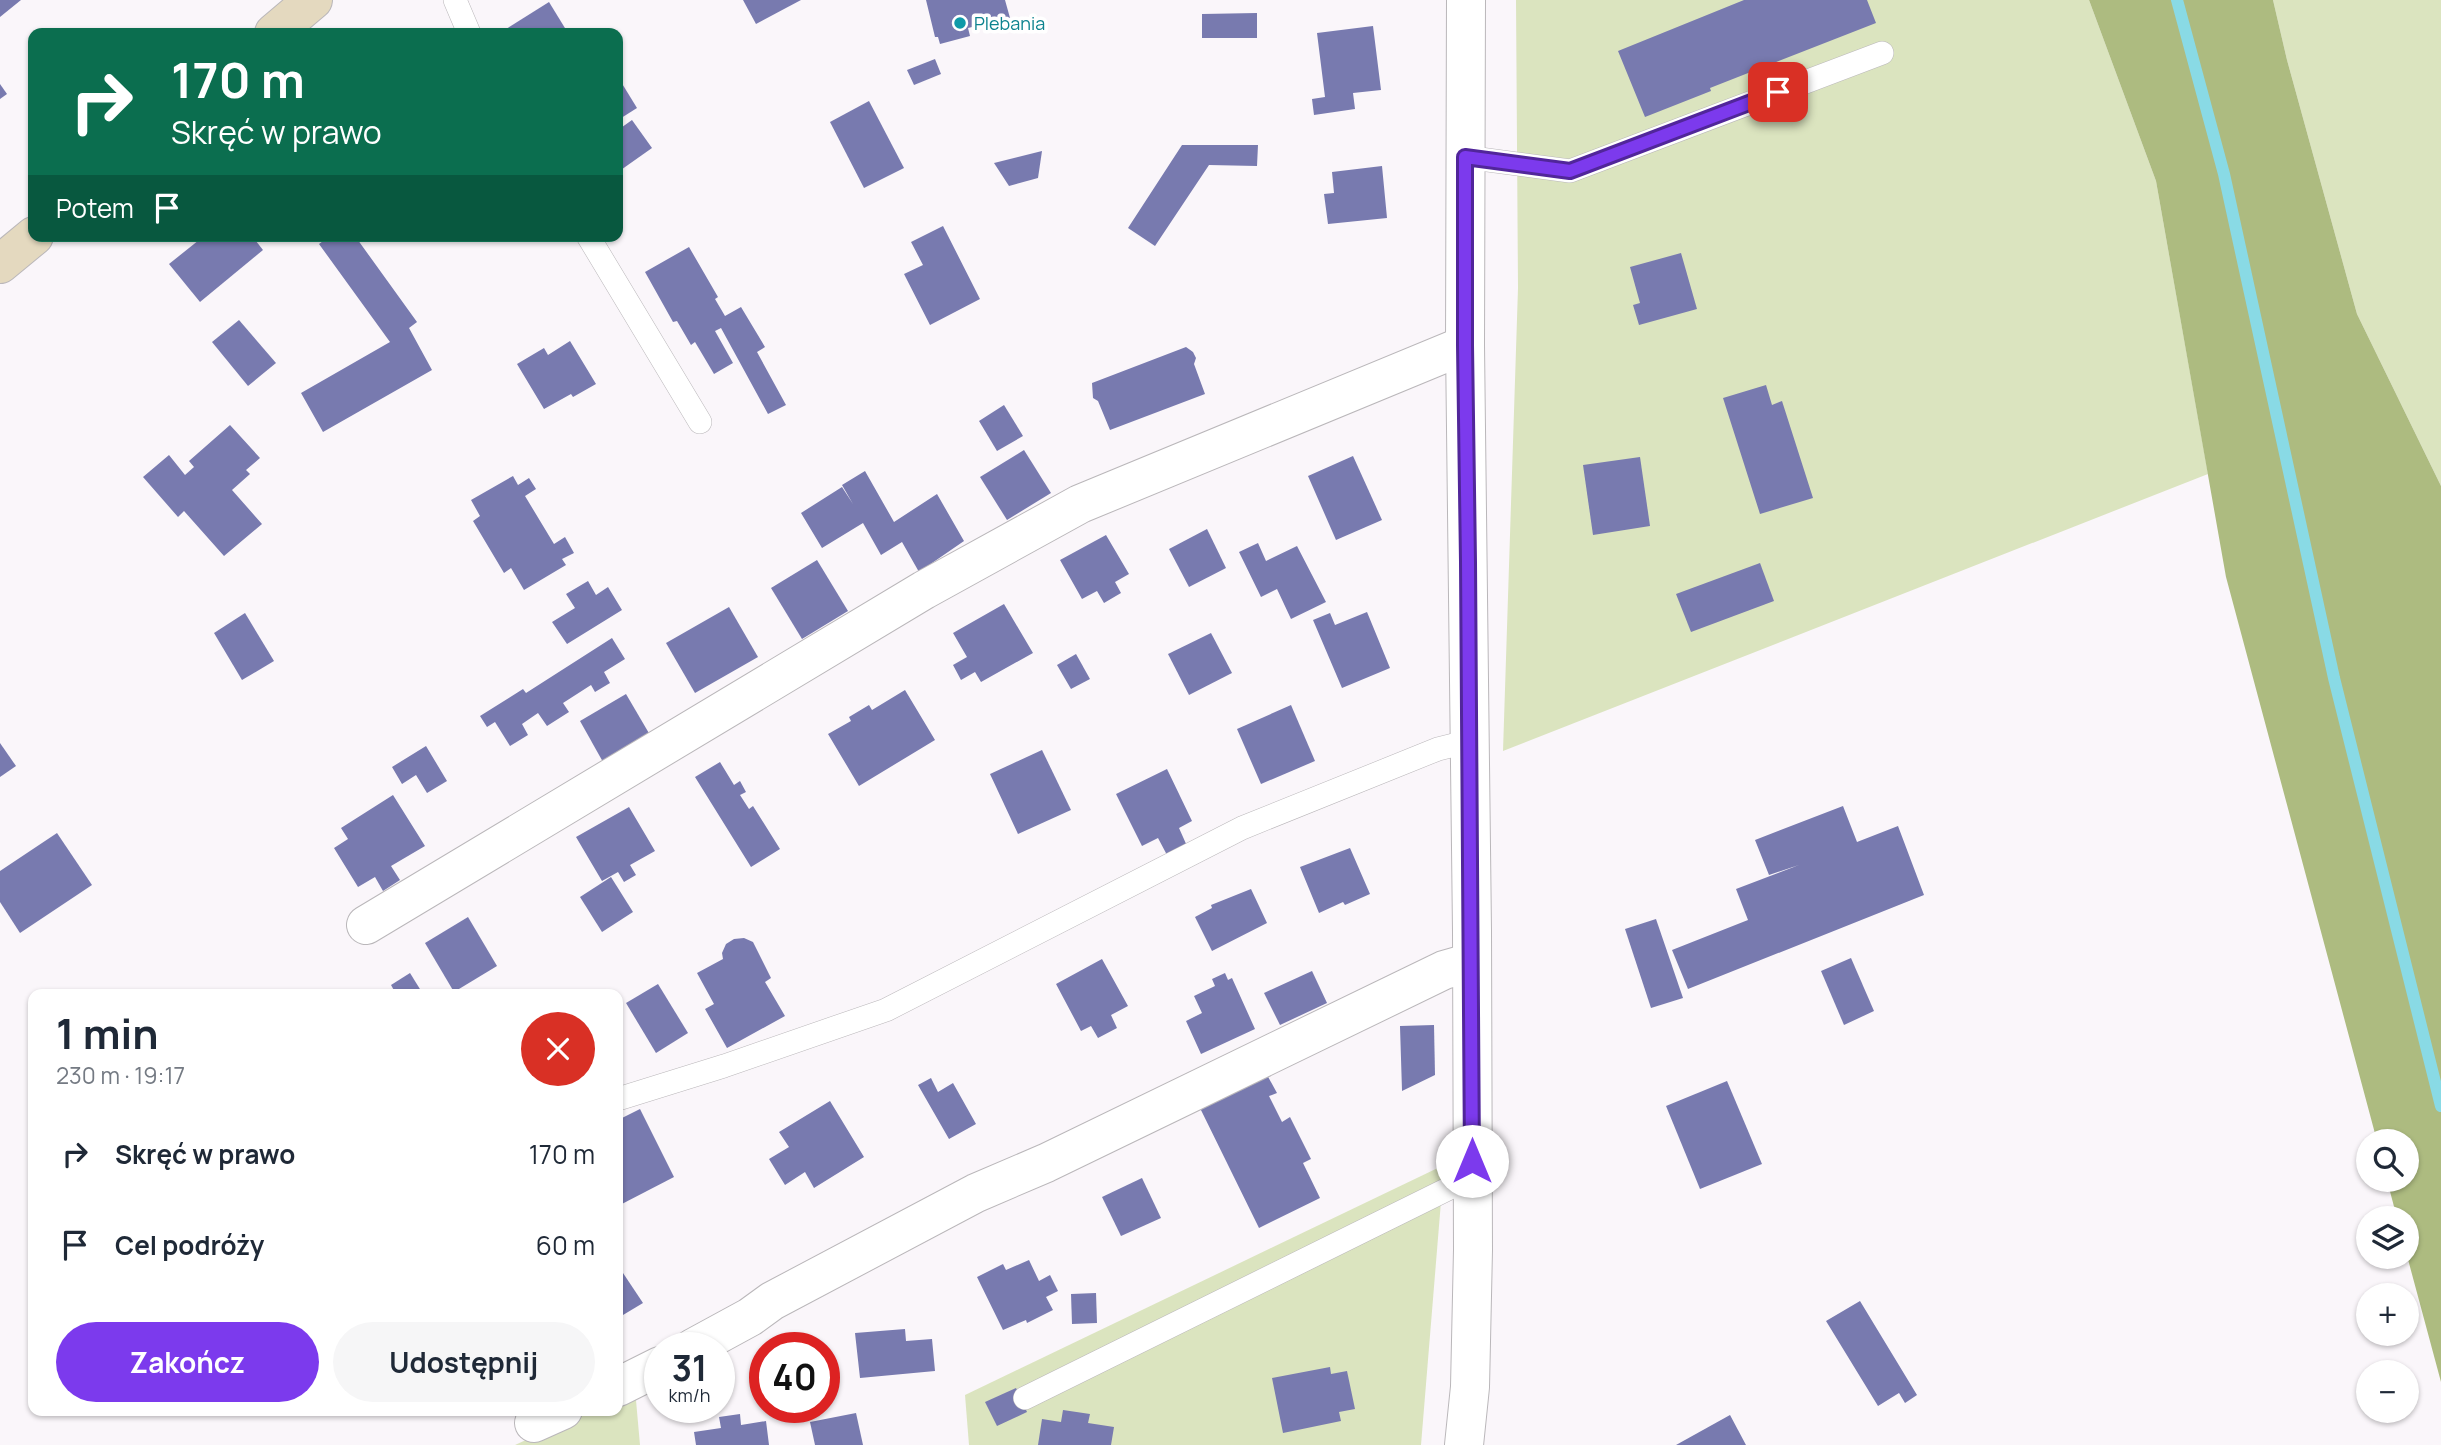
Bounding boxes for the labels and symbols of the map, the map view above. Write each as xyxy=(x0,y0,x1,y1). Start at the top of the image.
place label: Plebania xyxy=(974,11,1045,35)
marker: Plebania xyxy=(952,15,968,31)
pin xyxy=(1748,62,1808,122)
position arrow xyxy=(1435,1124,1509,1198)
speed limit sign: 40 xyxy=(749,1332,840,1423)

